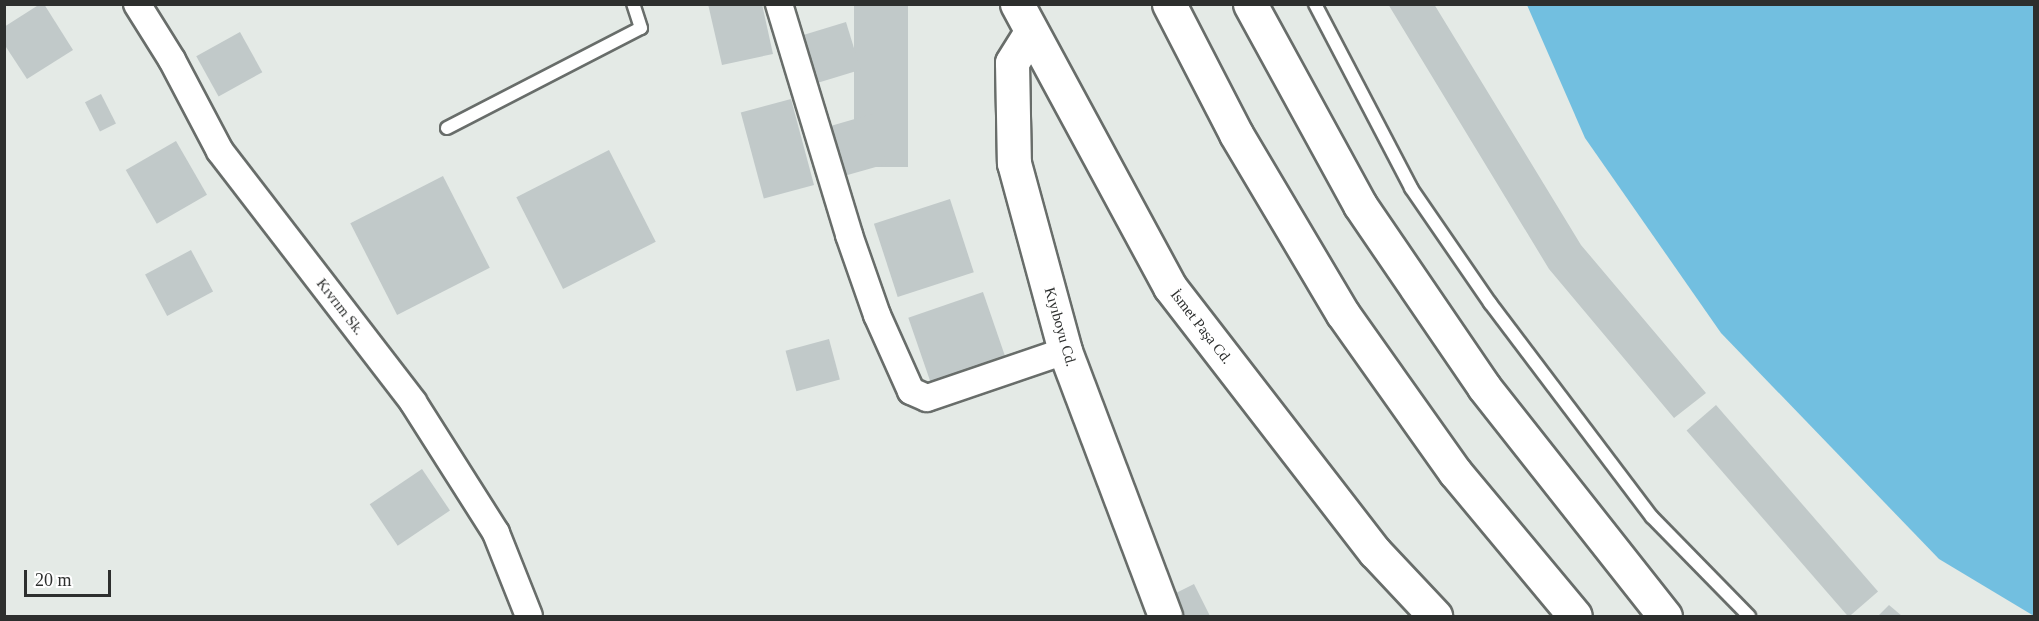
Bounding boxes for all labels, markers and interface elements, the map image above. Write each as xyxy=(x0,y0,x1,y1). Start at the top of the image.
street label: Kıvrım Sk. xyxy=(312,275,368,339)
street label: Kıyıboyu Cd. xyxy=(1040,285,1080,369)
street label: İsmet Paşa Cd. xyxy=(1166,286,1236,368)
scale bar xyxy=(27,558,114,596)
text: 20 m xyxy=(35,570,72,590)

